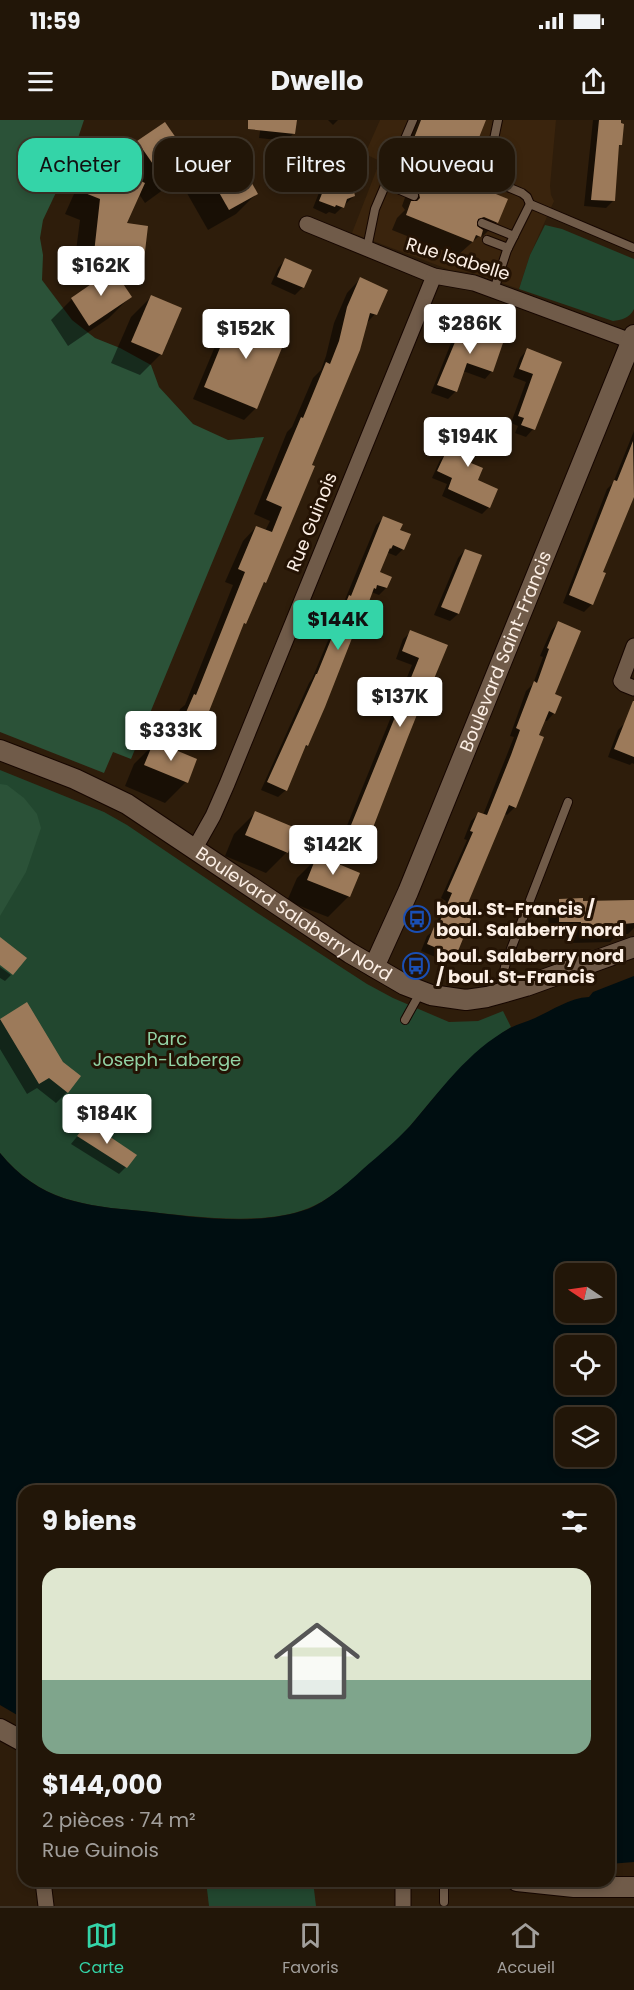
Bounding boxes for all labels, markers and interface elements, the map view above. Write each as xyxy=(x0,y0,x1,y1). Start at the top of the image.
text: 11:59 xyxy=(30,6,81,37)
text: Dwello xyxy=(271,62,363,99)
icon: menu xyxy=(24,65,57,98)
icon: share xyxy=(577,65,610,98)
chip: Acheter xyxy=(18,138,142,192)
chip: Louer xyxy=(154,138,253,192)
chip: Filtres xyxy=(265,138,367,192)
chip: Nouveau xyxy=(379,138,515,192)
street label: Rue Isabelle xyxy=(403,231,513,286)
pin: $162K xyxy=(59,246,143,297)
text: $162K xyxy=(72,251,130,279)
pin: $286K xyxy=(428,304,512,355)
pin: $152K xyxy=(204,309,288,360)
text: $286K xyxy=(438,309,502,337)
text: $152K xyxy=(216,314,276,342)
pin: $194K xyxy=(426,417,510,468)
text: $194K xyxy=(438,422,498,450)
street label: Rue Guinois xyxy=(280,468,343,575)
street label: Boulevard Saint-Francis xyxy=(453,547,557,756)
pin: $144K xyxy=(296,600,380,651)
text: $144K xyxy=(307,605,369,633)
pin: $137K xyxy=(358,677,442,728)
text: $137K xyxy=(371,682,429,710)
pin: $333K xyxy=(129,711,213,762)
text: $333K xyxy=(139,716,203,744)
pin: $142K xyxy=(291,825,375,876)
text: $142K xyxy=(303,830,363,858)
street label: Boulevard Salaberry Nord xyxy=(191,840,397,987)
place label: boul. St-Francis / boul. Salaberry nord xyxy=(436,896,624,942)
bus stop icon: boul. St-Francis / boul. Salaberry nord xyxy=(402,904,432,934)
place label: boul. Salaberry nord / boul. St-Francis xyxy=(436,943,624,989)
bus stop icon: boul. Salaberry nord / boul. St-Francis xyxy=(401,951,431,981)
park label: Parc Joseph-Laberge xyxy=(93,1026,241,1072)
pin: $184K xyxy=(65,1094,149,1145)
text: $184K xyxy=(76,1099,138,1127)
north arrow xyxy=(555,1263,615,1323)
map controls xyxy=(555,1263,615,1467)
button: locate xyxy=(555,1335,615,1395)
button: layers xyxy=(555,1407,615,1467)
text: 9 biens xyxy=(42,1503,137,1539)
icon: filters xyxy=(558,1505,591,1538)
icon: home xyxy=(263,1607,371,1715)
text: $144,000 xyxy=(42,1767,162,1803)
text: 2 pièces · 74 m² xyxy=(42,1806,196,1834)
text: Rue Guinois xyxy=(42,1836,159,1864)
tab: Carte xyxy=(79,1919,124,1980)
tab: Favoris xyxy=(282,1919,338,1980)
tab: Accueil xyxy=(497,1919,555,1980)

